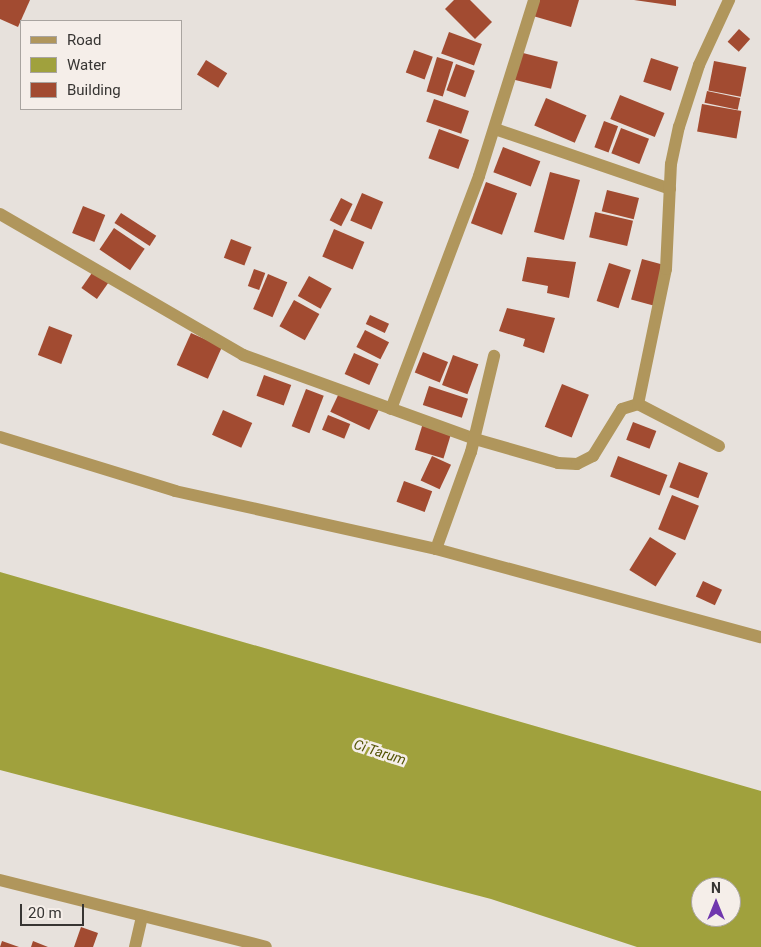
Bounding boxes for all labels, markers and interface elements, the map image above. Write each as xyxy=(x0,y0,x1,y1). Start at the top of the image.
legend xyxy=(20,20,182,110)
text: Road xyxy=(67,31,101,49)
text: Water xyxy=(67,56,106,74)
text: Building xyxy=(67,81,121,99)
water label: Ci Tarum xyxy=(352,736,408,768)
north arrow xyxy=(691,877,741,927)
text: N xyxy=(711,880,721,896)
scale bar xyxy=(22,894,86,926)
text: 20 m xyxy=(28,904,62,922)

